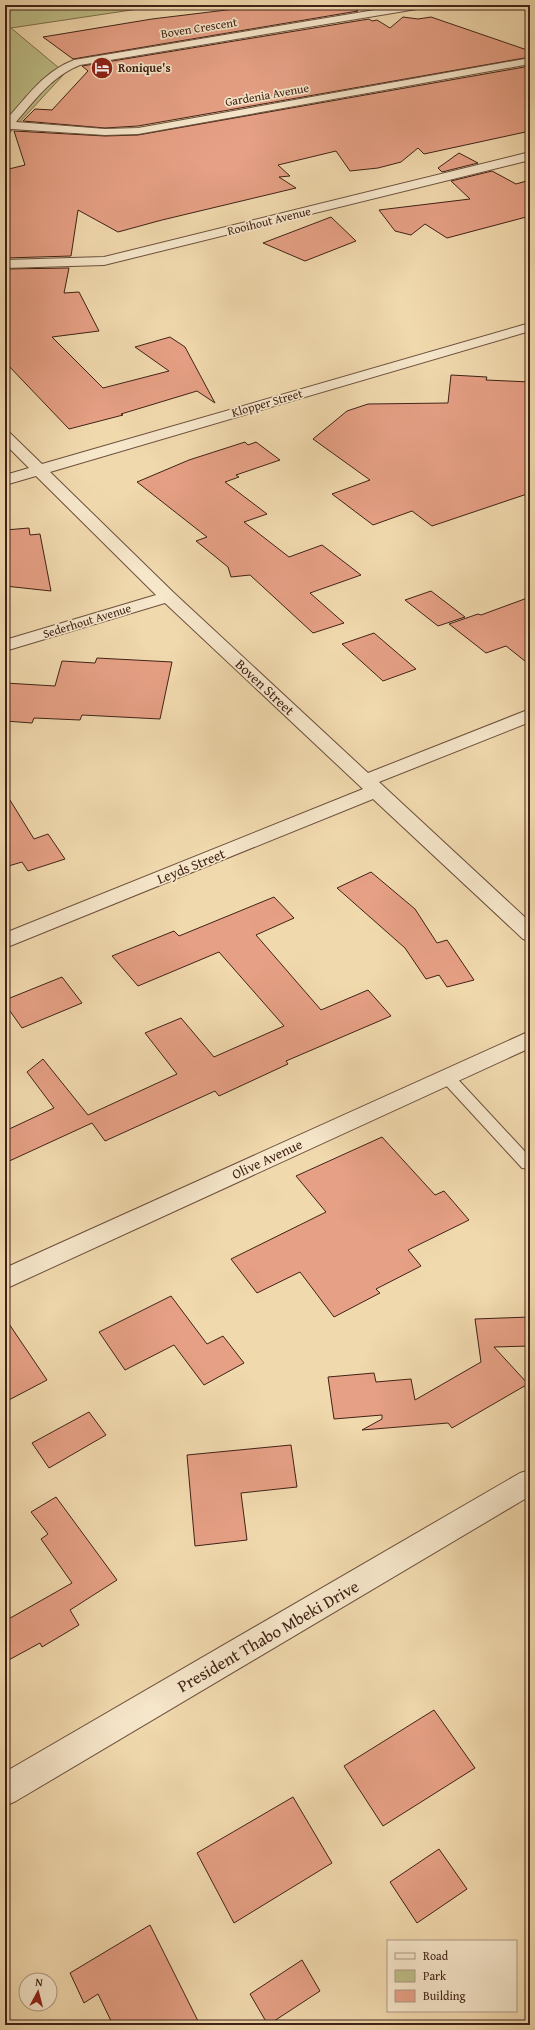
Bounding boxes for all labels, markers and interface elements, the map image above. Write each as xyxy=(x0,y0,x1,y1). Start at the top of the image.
street label: Boven Crescent xyxy=(160,13,239,42)
hotel icon: Ronique's xyxy=(89,55,115,81)
place label: Ronique's xyxy=(118,59,171,76)
street label: Gardenia Avenue xyxy=(224,79,311,110)
street label: Rooihout Avenue xyxy=(225,202,313,239)
street label: Klopper Street xyxy=(229,384,305,421)
street label: Sederhout Avenue xyxy=(41,599,133,642)
street label: Boven Street xyxy=(231,654,299,720)
street label: Leyds Street xyxy=(154,843,228,889)
street label: Olive Avenue xyxy=(228,1134,306,1184)
street label: President Thabo Mbeki Drive xyxy=(172,1573,363,1698)
legend xyxy=(387,1940,517,2012)
text: Road xyxy=(423,1947,449,1964)
text: Park xyxy=(423,1967,447,1984)
north arrow xyxy=(18,1972,58,2012)
text: N xyxy=(35,1974,44,1991)
text: Building xyxy=(423,1987,466,2004)

